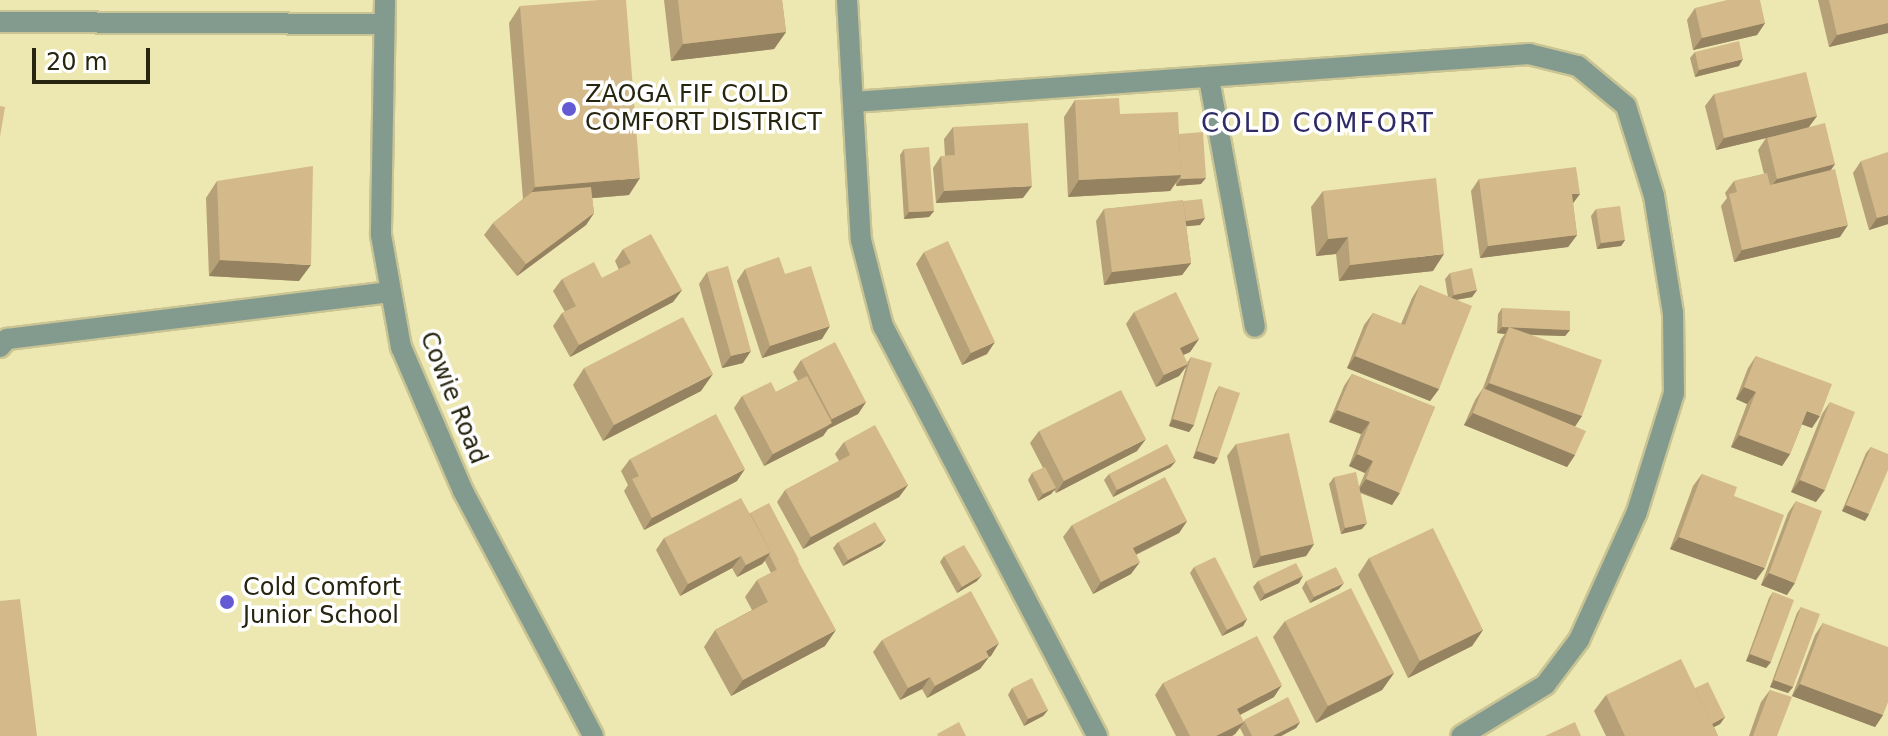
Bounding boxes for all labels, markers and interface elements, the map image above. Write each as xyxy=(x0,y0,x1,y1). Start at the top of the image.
scale bar xyxy=(36,32,154,82)
text: 20 m xyxy=(46,48,108,76)
place label: ZAOGA FIF COLD COMFORT DISTRICT xyxy=(585,81,822,137)
marker: ZAOGA FIF COLD COMFORT DISTRICT xyxy=(560,100,578,118)
district label: COLD COMFORT xyxy=(1201,108,1435,140)
street label: Cowie Road xyxy=(413,328,493,468)
place label: Cold Comfort Junior School xyxy=(243,574,401,630)
marker: Cold Comfort Junior School xyxy=(218,593,236,611)

